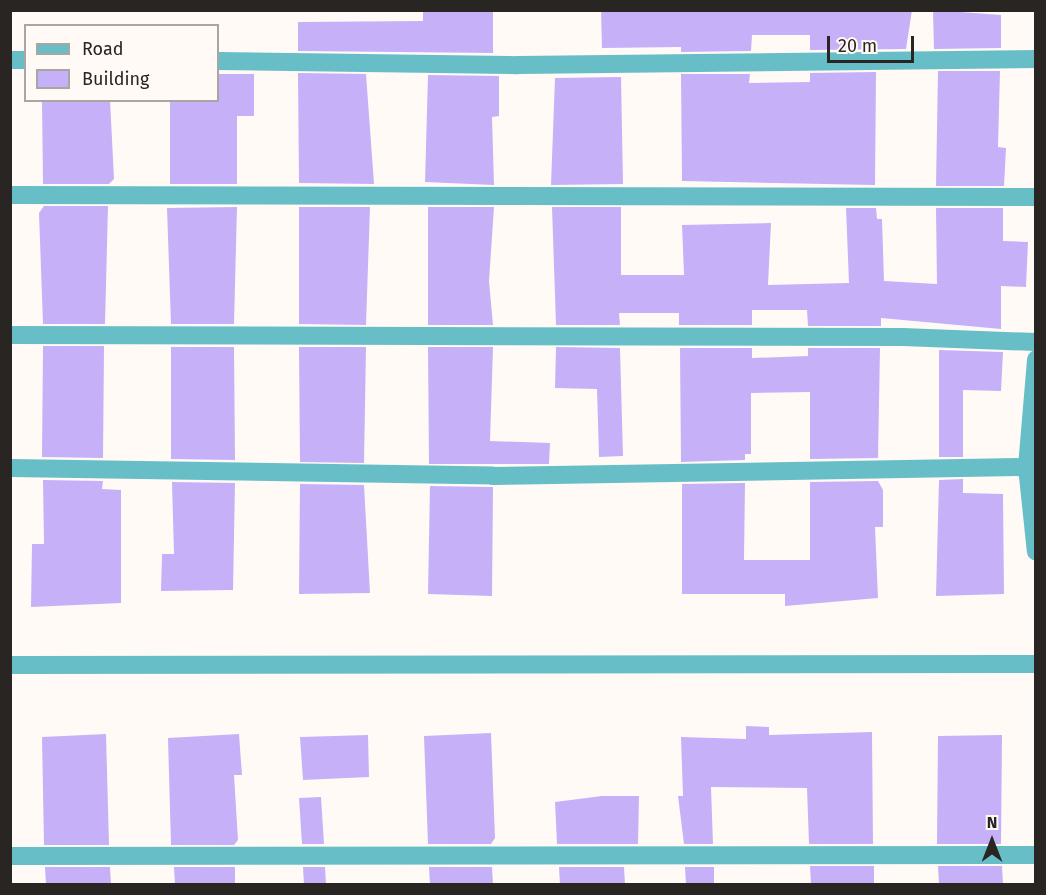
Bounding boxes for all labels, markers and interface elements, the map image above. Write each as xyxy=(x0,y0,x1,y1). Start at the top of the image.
legend xyxy=(24,24,219,102)
scale bar xyxy=(830,24,917,62)
text: 20 m xyxy=(838,35,877,57)
text: Road xyxy=(82,38,124,60)
text: Building xyxy=(82,68,149,90)
north arrow xyxy=(962,811,1022,871)
text: N xyxy=(987,813,997,832)

